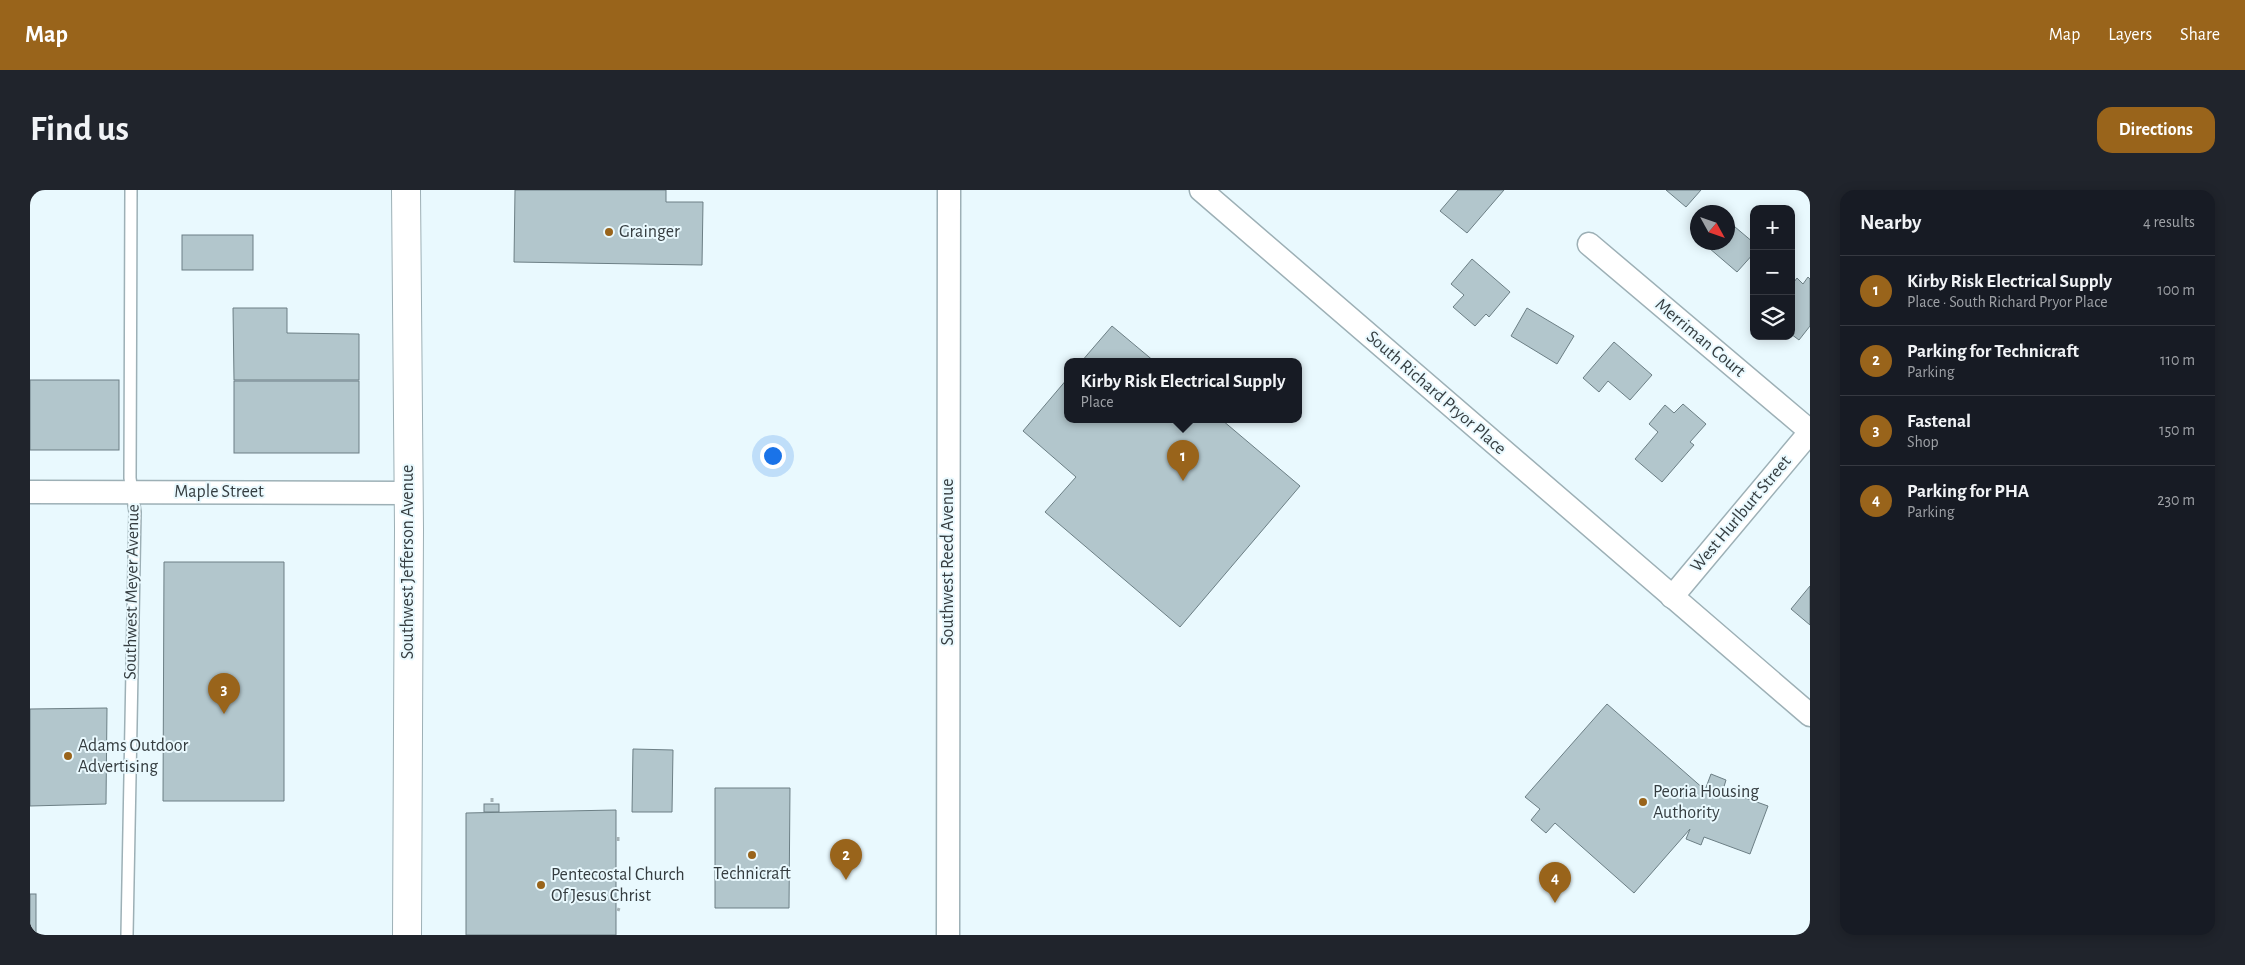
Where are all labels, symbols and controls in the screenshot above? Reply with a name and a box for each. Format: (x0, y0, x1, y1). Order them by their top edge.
text: Map (25, 23, 68, 47)
text: Map (2049, 26, 2080, 44)
text: Layers (2108, 26, 2152, 44)
text: Share (2180, 26, 2220, 44)
button: Directions (2097, 107, 2215, 153)
text: Find us (30, 112, 129, 147)
north arrow (1690, 205, 1735, 250)
map controls (1750, 205, 1795, 340)
button: + (1750, 205, 1795, 250)
text: Nearby (1860, 212, 1921, 233)
text: 4 results (2143, 214, 2195, 230)
place label: Grainger (619, 223, 680, 241)
marker: Grainger (603, 226, 615, 238)
button: − (1750, 250, 1795, 295)
text: Kirby Risk Electrical Supply (1907, 272, 2112, 291)
text: 1 (1873, 282, 1879, 298)
text: 100 m (2157, 282, 2195, 298)
text: Place · South Richard Pryor Place (1907, 294, 2108, 310)
street label: Merriman Court (1652, 295, 1749, 381)
button: layers (1750, 295, 1795, 340)
street label: South Richard Pryor Place (1363, 328, 1509, 458)
text: Parking for Technicraft (1907, 342, 2079, 361)
text: 2 (1872, 352, 1880, 368)
text: 110 m (2160, 352, 2195, 368)
popup (1064, 358, 1302, 423)
text: Parking (1907, 364, 1955, 380)
text: Kirby Risk Electrical Supply (1080, 372, 1286, 391)
text: Place (1080, 394, 1114, 410)
text: Fastenal (1907, 412, 1971, 431)
text: 3 (1873, 422, 1879, 438)
text: 150 m (2159, 422, 2195, 438)
text: Shop (1907, 434, 1939, 450)
pin: 1 (1167, 440, 1199, 481)
your location (760, 443, 786, 469)
street label: West Hurlburt Street (1687, 452, 1795, 576)
street label: Southwest Jefferson Avenue (399, 465, 417, 659)
street label: Southwest Reed Avenue (939, 478, 957, 646)
text: Parking for PHA (1907, 482, 2029, 501)
street label: Maple Street (174, 483, 264, 501)
text: 4 (1872, 492, 1880, 508)
text: 230 m (2157, 492, 2195, 508)
street label: Southwest Meyer Avenue (121, 504, 143, 680)
text: Parking (1907, 504, 1955, 520)
pin: 3 (208, 673, 240, 714)
place label: Adams Outdoor Advertising (78, 737, 188, 776)
marker: Adams Outdoor Advertising (62, 750, 74, 762)
place label: Peoria Housing Authority (1653, 783, 1759, 822)
marker: Peoria Housing Authority (1637, 796, 1649, 808)
pin: 2 (830, 839, 862, 880)
marker: Technicraft (746, 849, 758, 861)
pin: 4 (1539, 862, 1571, 903)
place label: Technicraft (713, 865, 791, 883)
place label: Pentecostal Church Of Jesus Christ (551, 866, 685, 905)
marker: Pentecostal Church Of Jesus Christ (535, 879, 547, 891)

